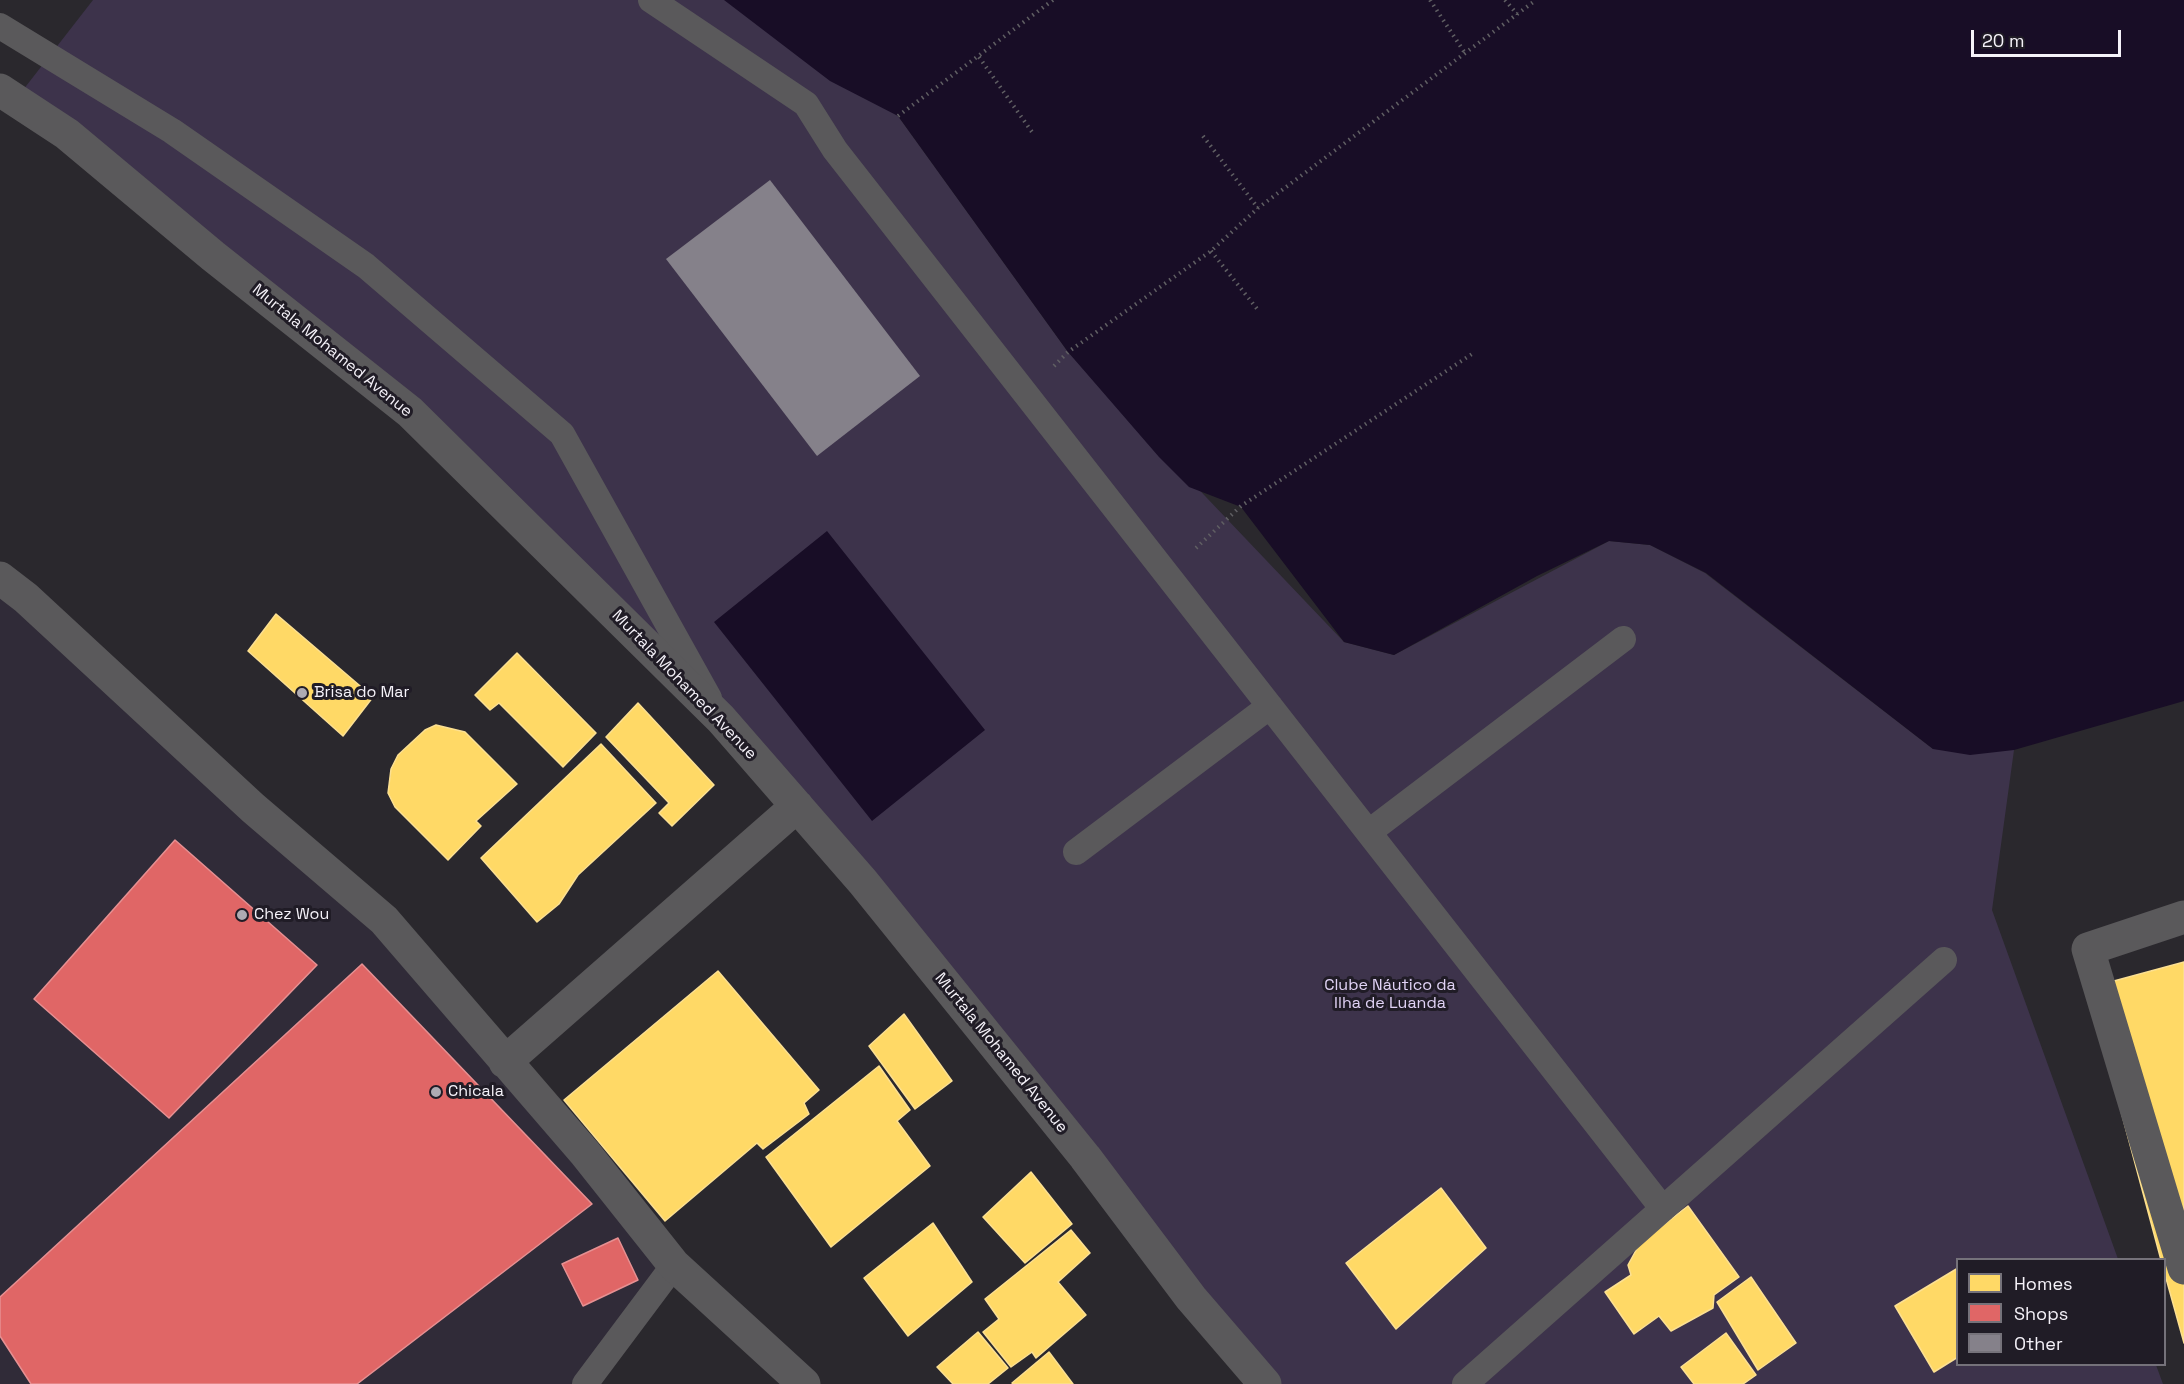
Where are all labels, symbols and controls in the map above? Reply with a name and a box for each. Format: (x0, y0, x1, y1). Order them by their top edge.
scale bar (1974, 18, 2124, 56)
text: 20 m (1982, 29, 2025, 52)
street label: Murtala Mohamed Avenue (248, 281, 416, 421)
street label: Murtala Mohamed Avenue (608, 606, 760, 764)
place label: Brisa do Mar (314, 683, 410, 703)
marker: Brisa do Mar (295, 686, 309, 700)
place label: Chez Wou (254, 905, 329, 925)
marker: Chez Wou (235, 908, 249, 922)
street label: Murtala Mohamed Avenue (931, 969, 1071, 1137)
park label: Clube Náutico da Ilha de Luanda (1324, 976, 1456, 1014)
place label: Chicala (448, 1082, 504, 1102)
marker: Chicala (429, 1085, 443, 1099)
legend (1956, 1258, 2166, 1366)
text: Homes (2014, 1272, 2073, 1295)
text: Shops (2014, 1302, 2068, 1325)
text: Other (2014, 1332, 2063, 1355)

